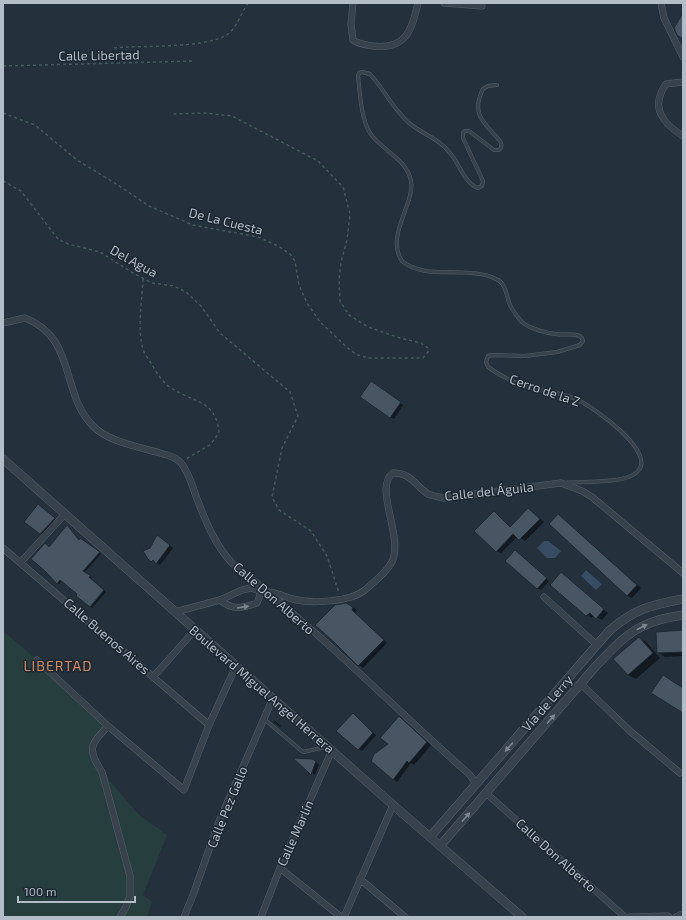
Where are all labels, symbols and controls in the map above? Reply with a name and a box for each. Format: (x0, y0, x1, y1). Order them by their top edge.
street label: Calle Libertad (58, 46, 140, 64)
street label: De La Cuesta (187, 204, 265, 238)
street label: Del Agua (108, 241, 160, 281)
street label: Cerro de la Z (508, 370, 582, 410)
street label: Calle del Águila (443, 477, 534, 504)
street label: Calle Don Alberto (230, 558, 318, 638)
street label: Calle Buenos Aires (61, 594, 153, 678)
one-way arrow (237, 604, 249, 610)
street label: Boulevard Miguel Angel Herrera (186, 622, 338, 756)
one-way arrow (636, 624, 648, 630)
district label: LIBERTAD (23, 657, 93, 674)
street label: Vía de Lerry (518, 671, 576, 734)
one-way arrow (546, 713, 555, 724)
one-way arrow (505, 742, 514, 751)
street label: Calle Pez Gallo (203, 764, 251, 850)
street label: Calle Marlín (273, 798, 317, 868)
one-way arrow (461, 812, 470, 822)
street label: Calle Don Alberto (513, 815, 599, 895)
scale bar (18, 878, 135, 904)
text: 100 m (24, 884, 56, 898)

